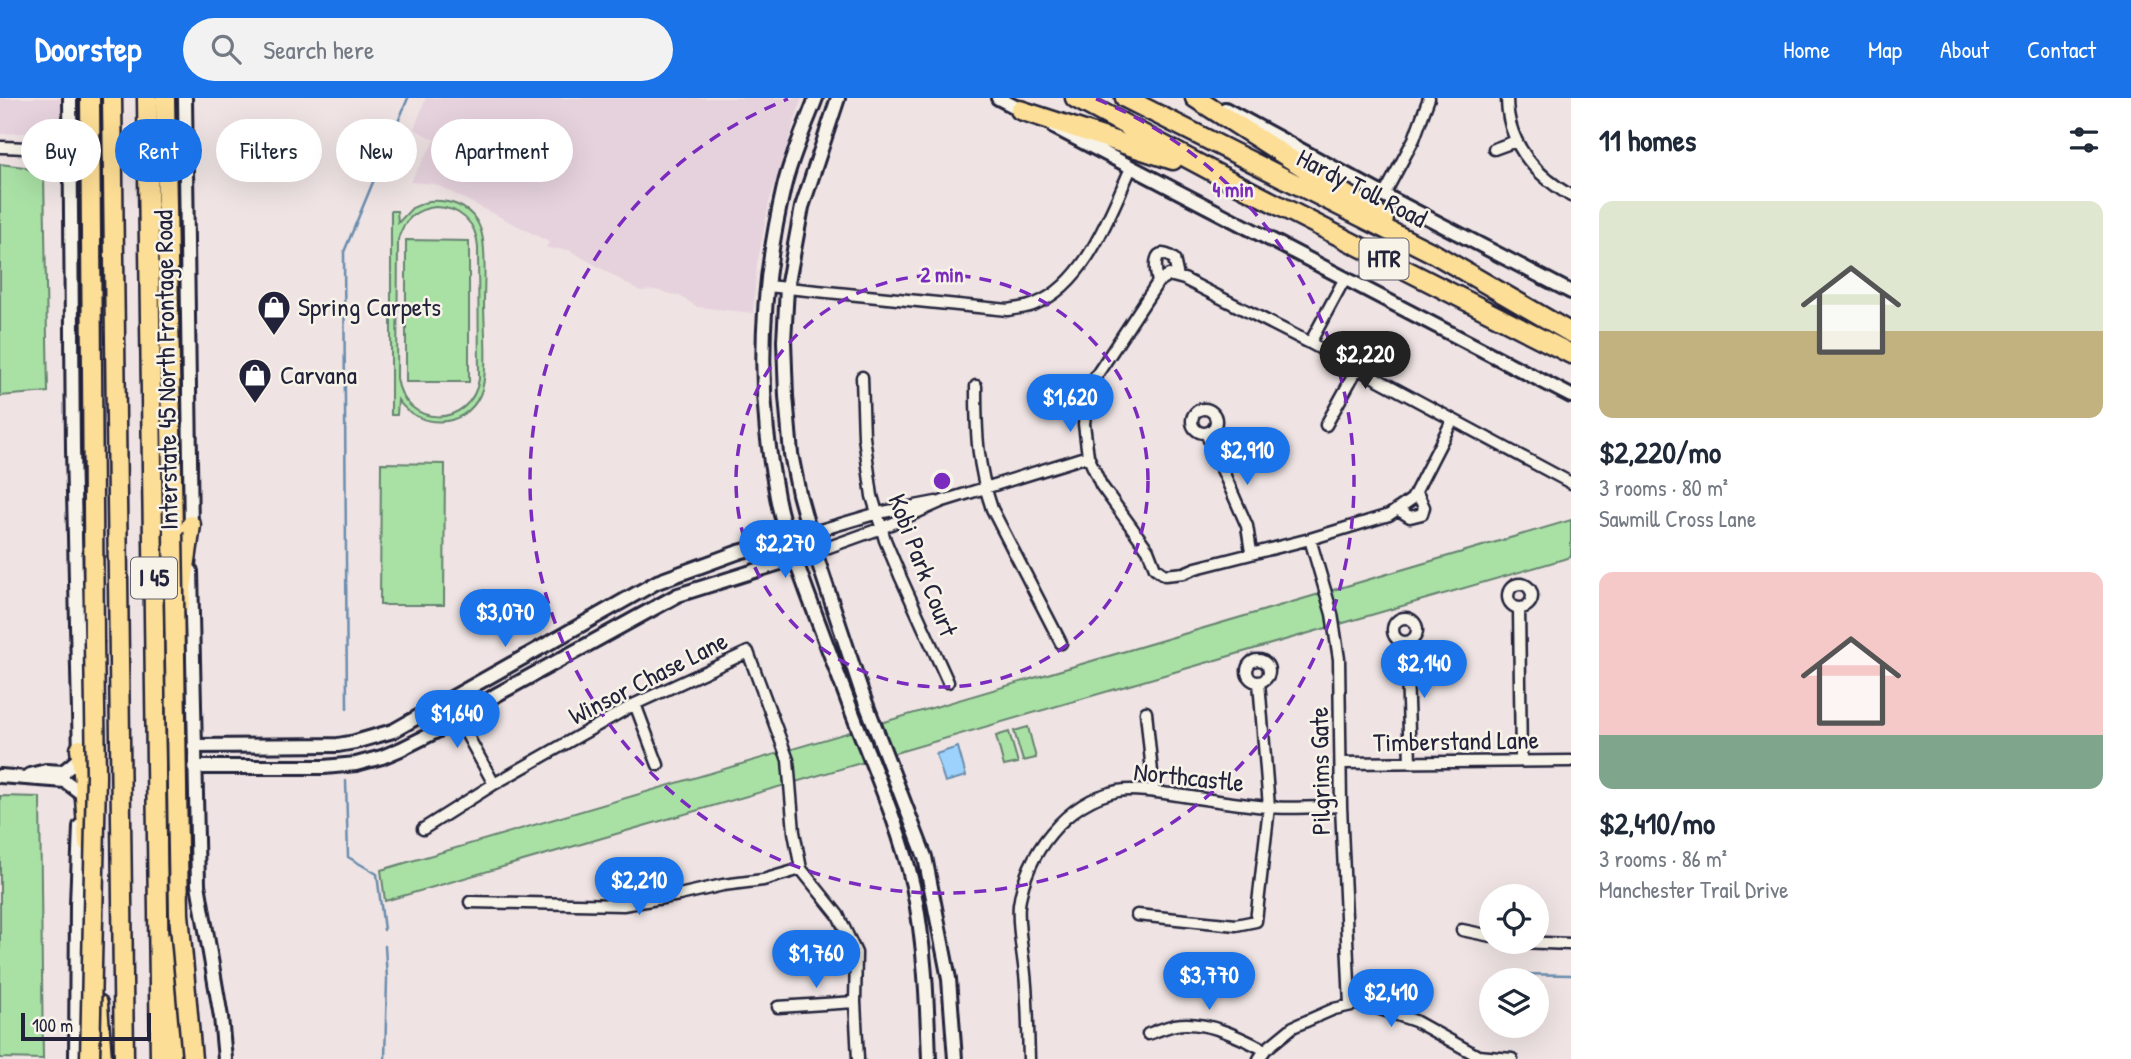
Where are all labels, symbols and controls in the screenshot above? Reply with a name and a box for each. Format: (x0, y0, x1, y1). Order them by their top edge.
search box (183, 18, 673, 81)
text: Doorstep (35, 27, 141, 71)
icon: search (207, 30, 245, 68)
text: Search here (263, 32, 374, 67)
text: Home (1783, 33, 1830, 65)
text: Map (1868, 33, 1902, 65)
text: About (1940, 33, 1989, 65)
text: Contact (2027, 33, 2096, 65)
chip: Buy (21, 119, 101, 182)
chip: Rent (115, 119, 202, 182)
chip: Filters (216, 119, 322, 182)
chip: New (336, 119, 417, 182)
chip: Apartment (431, 119, 573, 182)
text: 11 homes (1599, 120, 1696, 160)
icon: filters (2065, 121, 2103, 159)
street label: Hardy Toll Road (1291, 140, 1433, 235)
text: 4 min (1212, 175, 1254, 204)
street label: Interstate 45 North Frontage Road (145, 210, 186, 530)
road number: HTR (1360, 238, 1408, 280)
icon: home (1788, 247, 1914, 373)
text: 2 min (920, 260, 964, 289)
shop icon: Spring Carpets (255, 288, 293, 337)
place label: Spring Carpets (298, 289, 441, 324)
pin: $2,220 (1308, 331, 1422, 391)
text: $2,220 (1336, 338, 1394, 369)
shop icon: Carvana (236, 356, 274, 405)
place label: Carvana (280, 357, 357, 392)
pin: $1,620 (1013, 374, 1127, 434)
text: $1,620 (1043, 381, 1097, 412)
pin: $2,910 (1190, 428, 1304, 487)
text: $2,220/mo (1599, 432, 1721, 472)
text: $2,910 (1220, 434, 1274, 465)
centre of rings (930, 469, 954, 493)
text: 3 rooms · 80 m² (1599, 472, 1728, 503)
street label: Kobi Park Court (880, 488, 967, 642)
text: Sawmill Cross Lane (1599, 503, 1756, 534)
pin: $2,270 (728, 520, 842, 580)
text: $2,270 (755, 527, 815, 558)
road number: I 45 (131, 558, 177, 598)
pin: $3,070 (448, 589, 562, 649)
text: $3,070 (476, 596, 534, 627)
icon: home (1788, 618, 1914, 744)
street label: Winsor Chase Lane (562, 623, 733, 733)
pin: $2,140 (1367, 640, 1481, 700)
text: $2,140 (1397, 647, 1451, 678)
pin: $1,640 (400, 690, 514, 750)
text: $1,640 (431, 697, 483, 728)
street label: Pilgrims Gate (1301, 707, 1338, 835)
street label: Timberstand Lane (1373, 722, 1539, 759)
street label: Northcastle (1132, 753, 1246, 800)
text: $2,410/mo (1599, 803, 1715, 843)
text: 3 rooms · 86 m² (1599, 843, 1727, 874)
pin: $2,210 (582, 858, 696, 917)
text: $2,210 (611, 864, 667, 895)
text: Manchester Trail Drive (1599, 874, 1788, 905)
map controls (1479, 884, 1549, 1038)
button: locate (1479, 884, 1549, 954)
pin: $1,760 (759, 930, 873, 990)
text: $1,760 (788, 937, 844, 968)
pin: $3,770 (1152, 953, 1266, 1012)
text: $3,770 (1179, 959, 1239, 990)
button: layers (1479, 968, 1549, 1038)
pin: $2,410 (1334, 970, 1448, 1029)
text: $2,410 (1364, 976, 1418, 1007)
scale bar (21, 1010, 150, 1042)
text: 100 m (32, 1012, 73, 1038)

